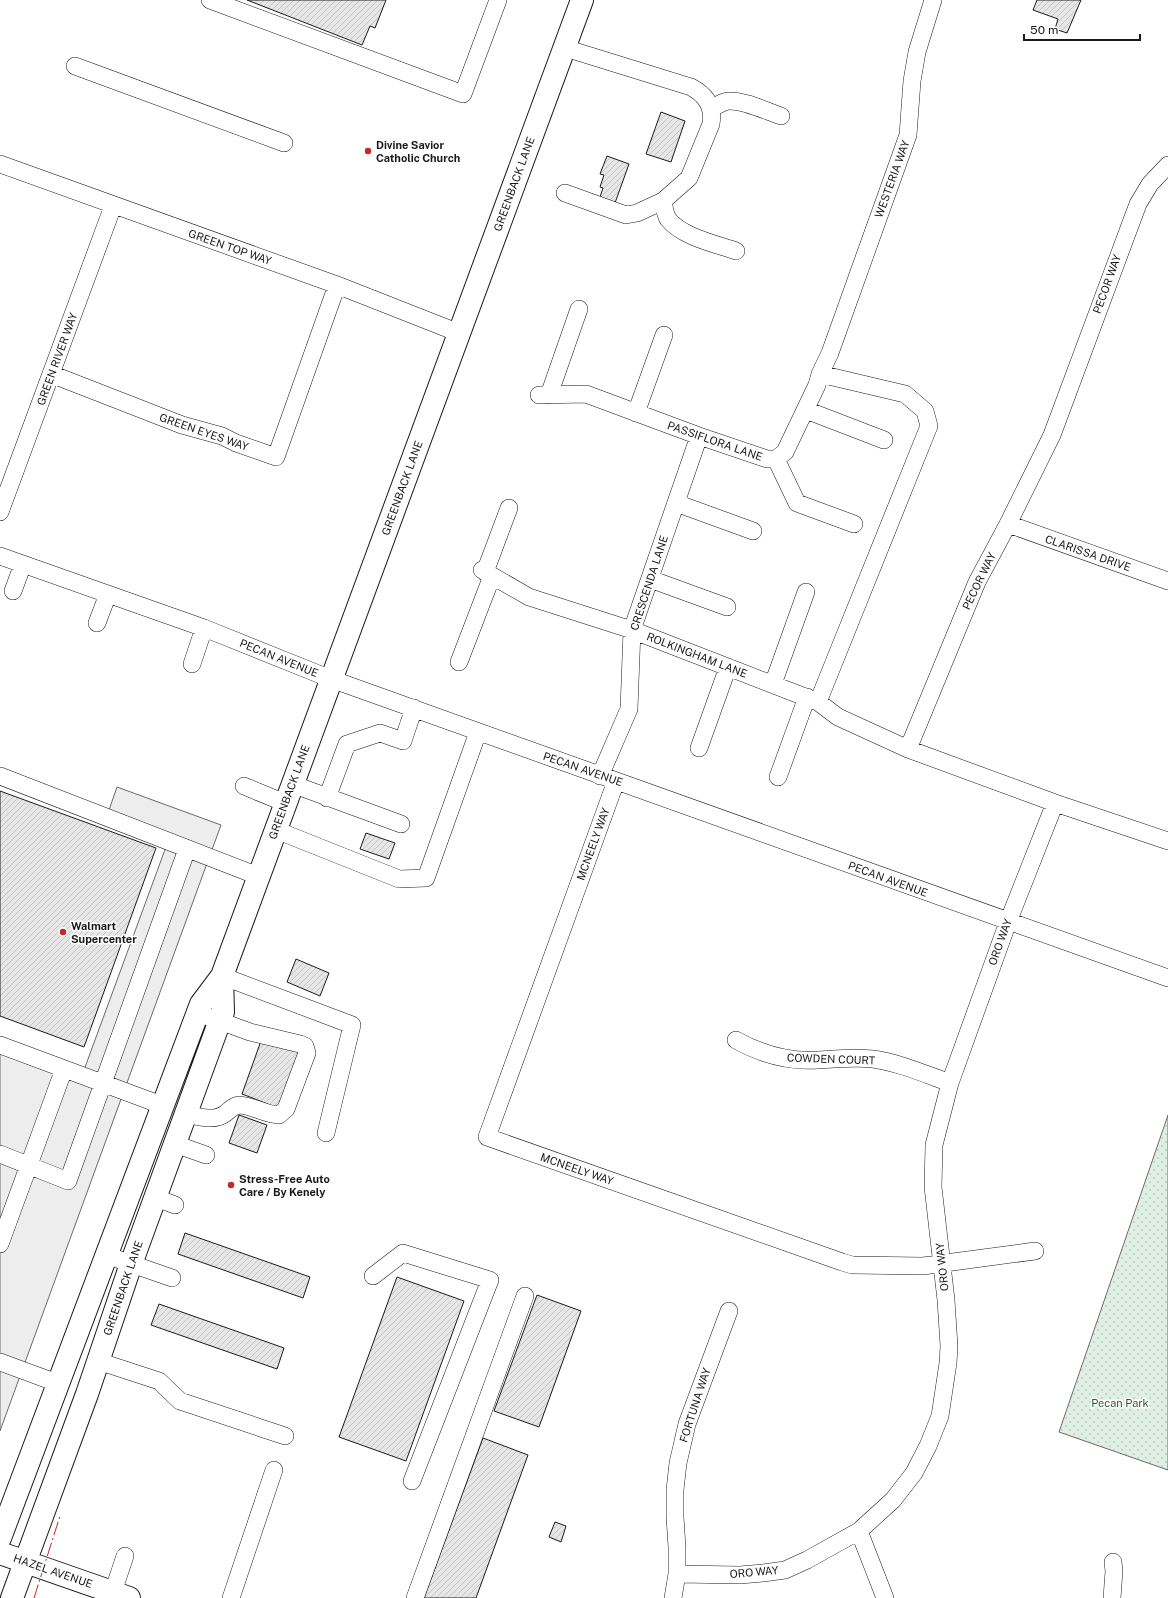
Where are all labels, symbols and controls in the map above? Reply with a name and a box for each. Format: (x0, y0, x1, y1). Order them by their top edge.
scale bar (1024, 16, 1140, 42)
text: 50 m (1030, 23, 1058, 37)
street label: GREENBACK LANE (491, 135, 537, 233)
street label: WESTERIA WAY (872, 138, 912, 219)
place label: Divine Savior Catholic Church (376, 139, 460, 164)
marker: Divine Savior Catholic Church (363, 146, 373, 156)
street label: GREEN TOP WAY (187, 227, 273, 267)
street label: PECOR WAY (1091, 252, 1123, 315)
street label: GREEN RIVER WAY (35, 311, 79, 407)
street label: GREEN EYES WAY (158, 411, 250, 453)
street label: PASSIFLORA LANE (666, 419, 764, 463)
street label: GREENBACK LANE (379, 439, 425, 537)
street label: CLARISSA DRIVE (1044, 533, 1133, 573)
street label: CRESCENDA LANE (628, 534, 670, 632)
street label: PECOR WAY (960, 550, 998, 612)
street label: ROLKINGHAM LANE (645, 630, 749, 680)
street label: PECAN AVENUE (238, 637, 320, 679)
street label: GREENBACK LANE (266, 743, 312, 841)
street label: PECAN AVENUE (542, 750, 625, 788)
street label: MCNEELY WAY (574, 806, 612, 882)
street label: PECAN AVENUE (847, 859, 930, 899)
street label: ORO WAY (986, 917, 1014, 967)
place label: Walmart Supercenter (71, 920, 137, 945)
marker: Walmart Supercenter (58, 927, 68, 937)
street label: COWDEN COURT (787, 1051, 876, 1067)
street label: MCNEELY WAY (539, 1151, 615, 1187)
place label: Stress-Free Auto Care / By Kenely (239, 1173, 330, 1198)
marker: Stress-Free Auto Care / By Kenely (226, 1180, 236, 1190)
street label: GREENBACK LANE (101, 1239, 145, 1337)
street label: ORO WAY (933, 1242, 951, 1292)
street label: FORTUNA WAY (677, 1366, 713, 1444)
park label: Pecan Park (1091, 1397, 1149, 1409)
street label: HAZEL AVENUE (12, 1552, 94, 1590)
street label: ORO WAY (729, 1564, 779, 1580)

